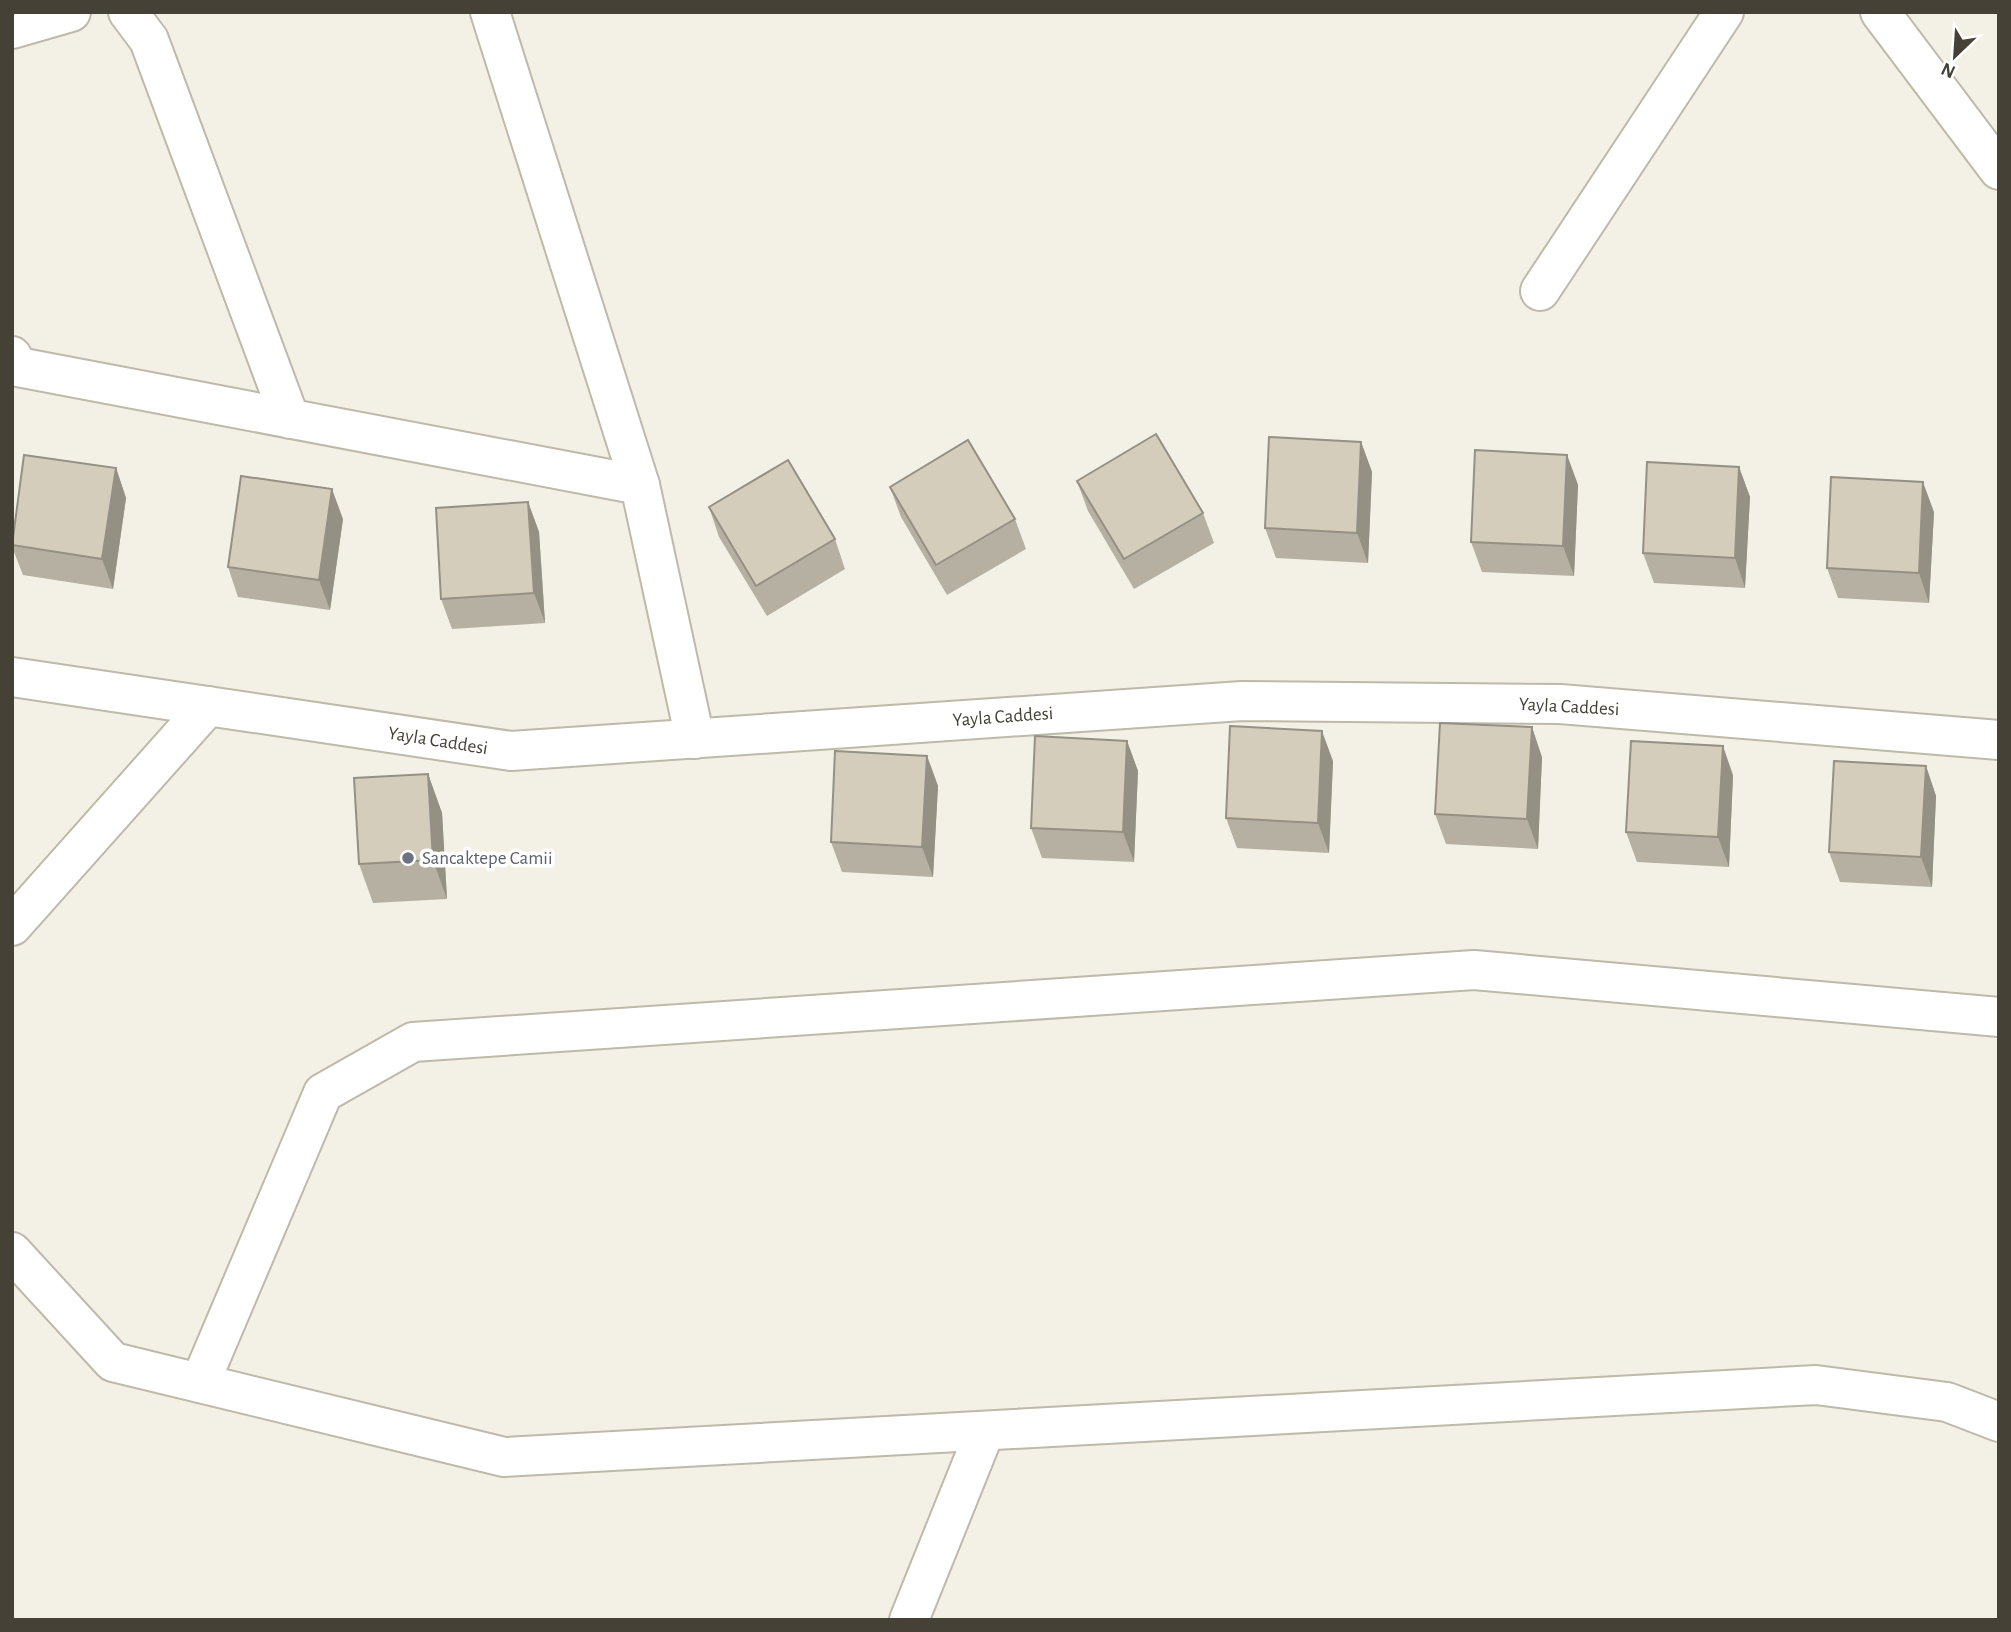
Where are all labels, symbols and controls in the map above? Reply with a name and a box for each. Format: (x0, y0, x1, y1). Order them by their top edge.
north arrow (1920, 21, 1990, 91)
text: N (1938, 59, 1958, 81)
street label: Yayla Caddesi (1518, 695, 1620, 719)
street label: Yayla Caddesi (952, 704, 1054, 730)
street label: Yayla Caddesi (387, 724, 489, 758)
place label: Sancaktepe Camii (422, 849, 553, 868)
marker: Sancaktepe Camii (400, 850, 416, 866)

